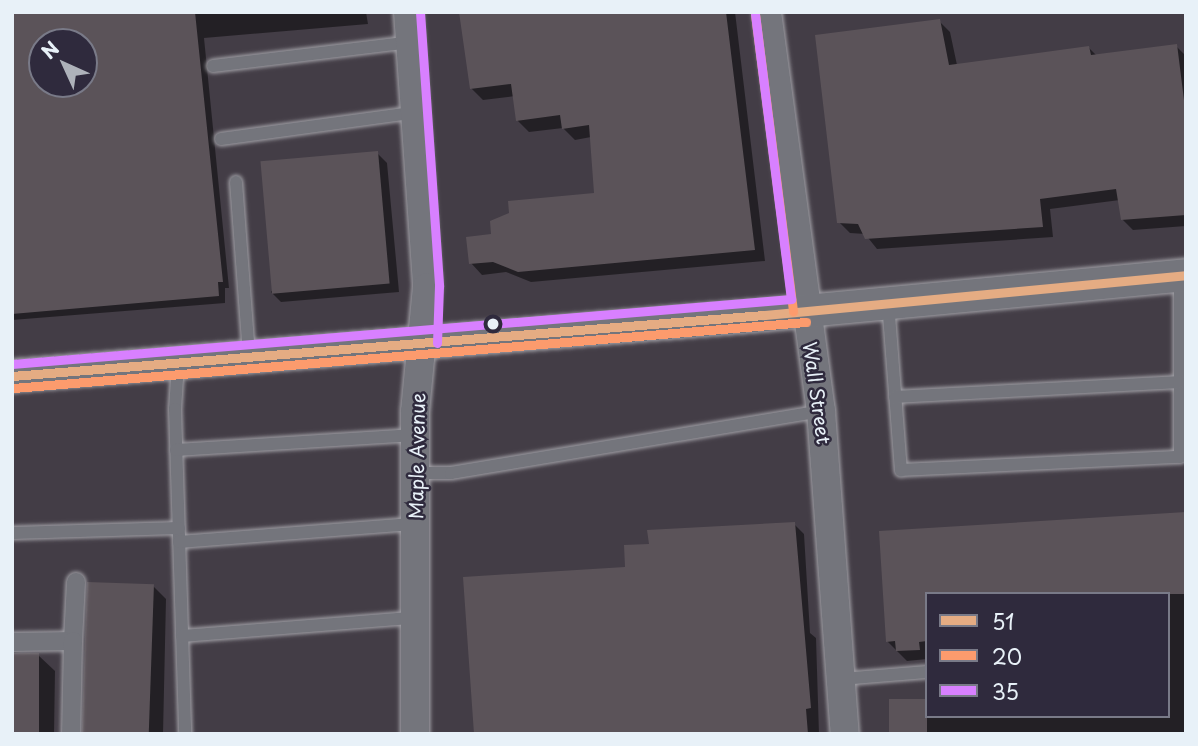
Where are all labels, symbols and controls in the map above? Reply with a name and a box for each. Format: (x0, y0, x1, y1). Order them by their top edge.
north arrow (28, 28, 98, 98)
text: N (34, 34, 65, 65)
unlabelled marker (486, 317, 500, 331)
street label: Wall Street (798, 340, 836, 446)
street label: Maple Avenue (404, 392, 430, 520)
legend (925, 592, 1170, 718)
text: 51 (992, 605, 1014, 637)
text: 20 (992, 640, 1022, 672)
text: 35 (992, 675, 1019, 707)

